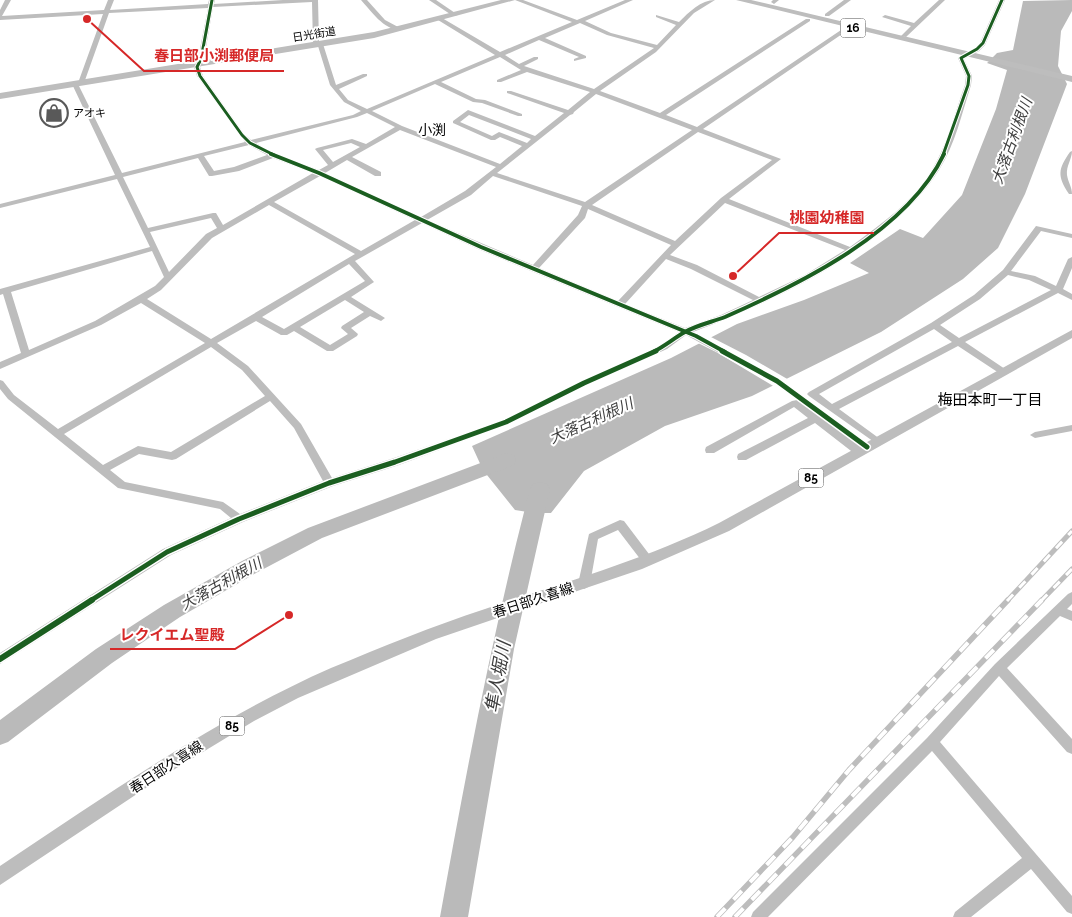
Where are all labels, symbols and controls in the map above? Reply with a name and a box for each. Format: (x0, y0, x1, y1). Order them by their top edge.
road number: 16 (840, 18, 866, 38)
street label: 日光街道 (291, 25, 337, 44)
callout: 春日部小渕郵便局 (144, 41, 284, 71)
text: 春日部小渕郵便局 (154, 47, 274, 65)
water label: 大落古利根川 (988, 94, 1037, 186)
shop icon: アオキ (39, 98, 69, 128)
place label: アオキ (73, 107, 106, 120)
district label: 小渕 (418, 122, 446, 138)
callout: 桃園幼稚園 (779, 203, 874, 233)
text: 桃園幼稚園 (789, 209, 865, 227)
district label: 梅田本町一丁目 (937, 391, 1043, 409)
water label: 大落古利根川 (546, 394, 638, 448)
road number: 85 (798, 468, 824, 488)
water label: 大落古利根川 (177, 553, 266, 614)
street label: 春日部久喜線 (491, 579, 575, 621)
callout: レクイエム聖殿 (110, 619, 235, 649)
text: レクイエム聖殿 (120, 626, 224, 644)
water label: 隼人堀川 (481, 638, 514, 714)
road number: 85 (220, 716, 244, 736)
street label: 春日部久喜線 (126, 737, 206, 797)

